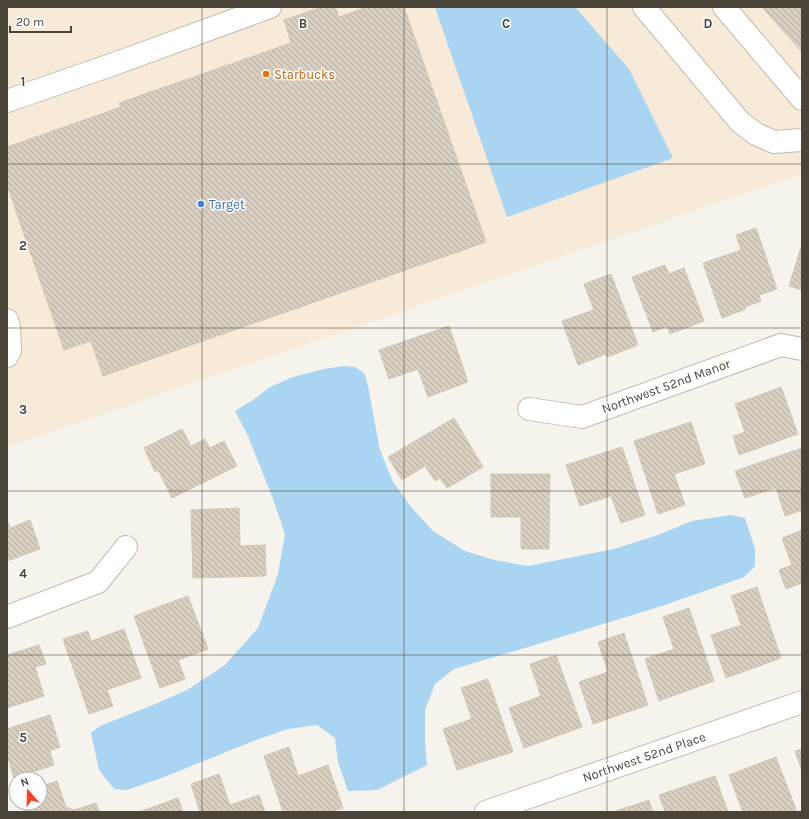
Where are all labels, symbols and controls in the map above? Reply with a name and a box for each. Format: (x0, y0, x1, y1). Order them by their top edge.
scale bar (10, 8, 71, 34)
text: 20 m (16, 15, 44, 29)
text: B (299, 16, 307, 31)
text: C (502, 16, 510, 31)
text: D (704, 16, 713, 31)
place label: Starbucks (274, 67, 335, 82)
marker: Starbucks (261, 69, 271, 79)
text: 1 (21, 74, 25, 89)
place label: Target (209, 197, 245, 212)
marker: Target (196, 199, 206, 209)
text: 2 (19, 238, 27, 253)
street label: Northwest 52nd Manor (600, 356, 733, 416)
text: 3 (19, 402, 27, 417)
text: 4 (19, 566, 27, 581)
street label: Northwest 52nd Place (580, 729, 708, 785)
text: 5 (19, 730, 27, 745)
north arrow (8, 771, 48, 811)
text: N (19, 775, 31, 790)

